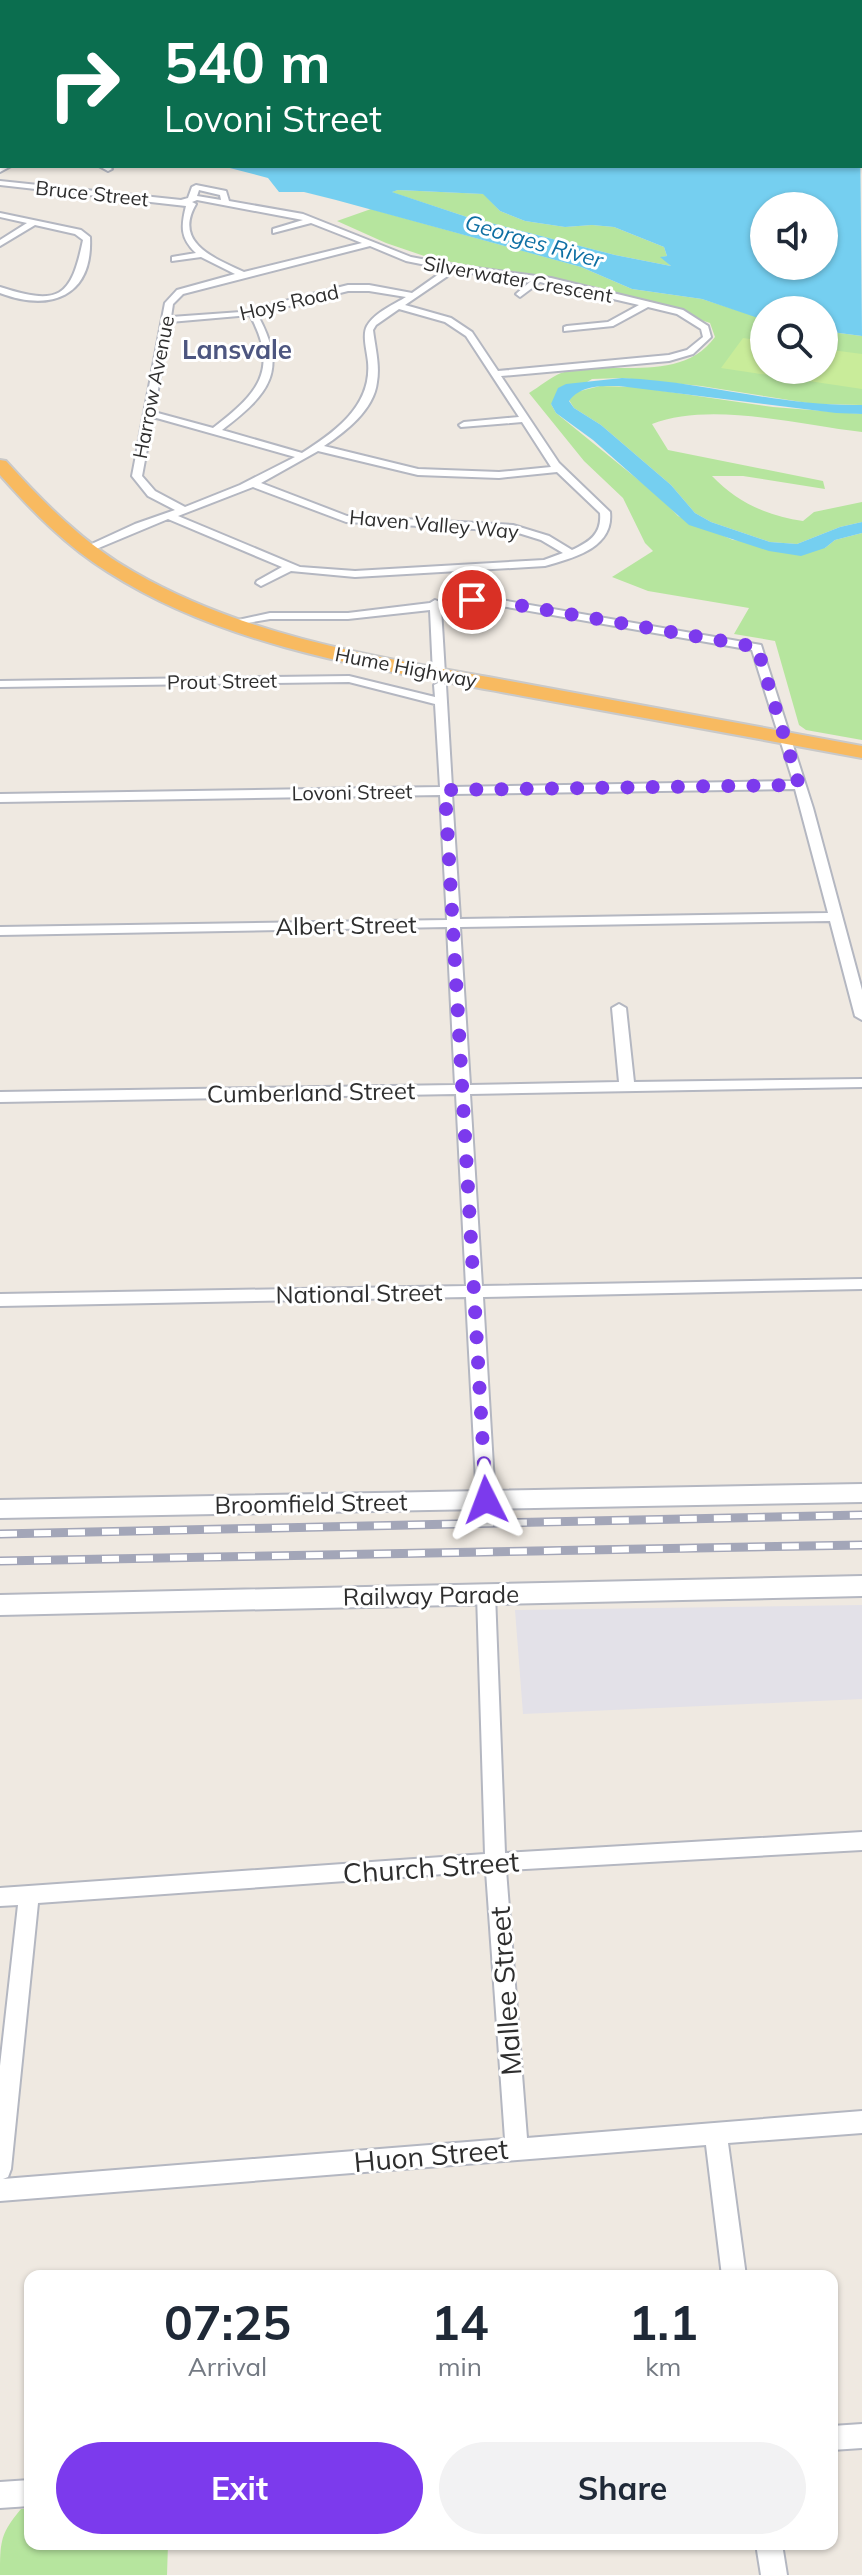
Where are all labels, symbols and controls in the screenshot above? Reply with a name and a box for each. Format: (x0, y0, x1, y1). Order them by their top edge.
text: 540 m (164, 27, 331, 97)
icon: right (32, 32, 136, 136)
text: Lovoni Street (164, 96, 382, 141)
street label: Bruce Street (34, 175, 150, 211)
map controls (750, 192, 838, 384)
button: sound (750, 192, 838, 280)
water label: Georges River (462, 208, 607, 274)
street label: Silverwater Crescent (422, 250, 614, 308)
street label: Hoys Road (237, 278, 341, 326)
button: search (750, 296, 838, 384)
street label: Harrow Avenue (127, 313, 179, 461)
district label: Lansvale (182, 333, 292, 366)
street label: Haven Valley Way (348, 504, 520, 544)
pin (438, 566, 506, 634)
icon: arrive (450, 578, 494, 622)
street label: Hume Highway (333, 641, 479, 693)
street label: Prout Street (167, 668, 277, 694)
street label: Lovoni Street (291, 778, 413, 806)
street label: Albert Street (275, 909, 417, 941)
street label: Cumberland Street (207, 1075, 415, 1109)
street label: National Street (275, 1277, 443, 1309)
position arrow (444, 1458, 528, 1542)
street label: Broomfield Street (214, 1486, 408, 1520)
street label: Railway Parade (343, 1578, 519, 1612)
street label: Church Street (342, 1843, 521, 1891)
street label: Mallee Street (482, 1905, 528, 2077)
street label: Huon Street (352, 2131, 510, 2179)
text: 07:25 (164, 2292, 291, 2352)
text: 14 (431, 2292, 489, 2352)
text: 1.1 (629, 2292, 698, 2352)
text: Arrival (188, 2350, 267, 2383)
text: min (438, 2350, 482, 2383)
text: km (645, 2350, 681, 2383)
button: Exit (56, 2442, 423, 2534)
button: Share (439, 2442, 806, 2534)

